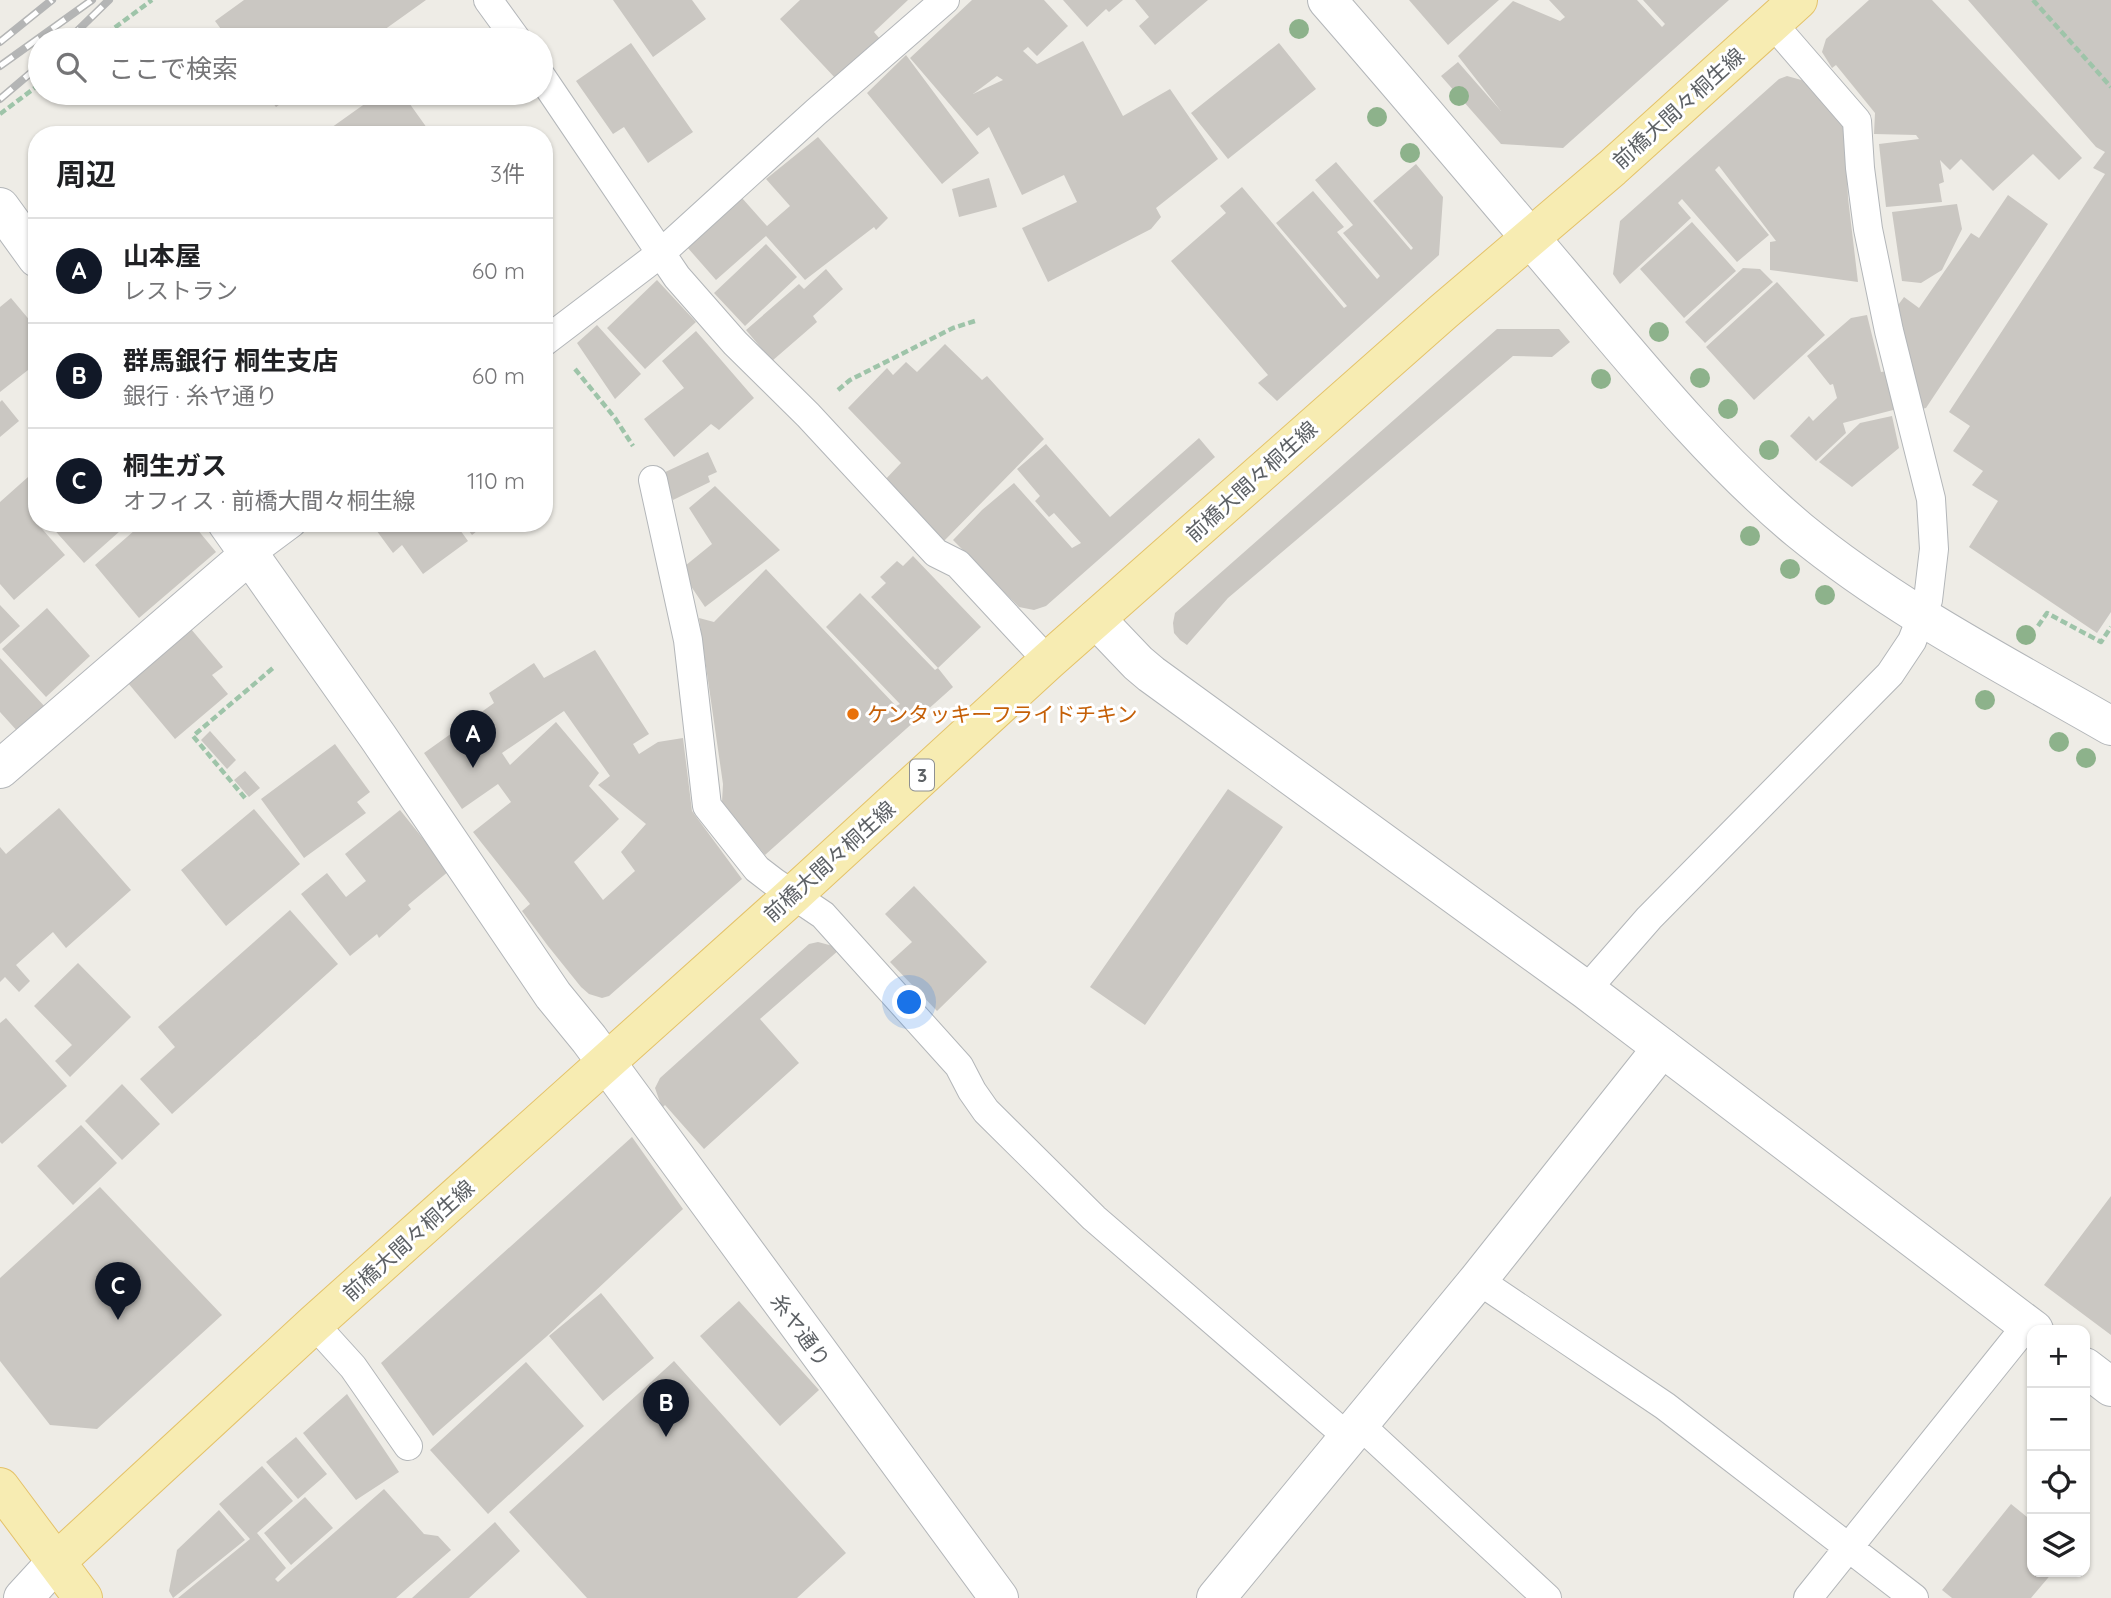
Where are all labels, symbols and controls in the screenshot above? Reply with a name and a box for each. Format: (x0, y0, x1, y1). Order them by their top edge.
search box (28, 28, 553, 105)
street label: 前橋大間々桐生線 (1607, 42, 1749, 174)
icon: search (52, 48, 90, 86)
text: ここで検索 (108, 52, 238, 85)
text: 周辺 (56, 155, 116, 193)
text: 3件 (490, 159, 525, 188)
text: 山本屋 (123, 239, 201, 272)
text: A (72, 256, 86, 285)
text: 60 m (472, 256, 525, 285)
text: レストラン (123, 276, 238, 305)
text: 群馬銀行 桐生支店 (123, 344, 338, 377)
text: B (71, 361, 87, 390)
text: 60 m (472, 361, 525, 390)
text: 銀行 · 糸ヤ通り (123, 381, 278, 410)
street label: 前橋大間々桐生線 (1180, 415, 1322, 547)
text: 桐生ガス (123, 449, 227, 482)
text: C (72, 466, 86, 495)
text: 110 m (467, 466, 525, 495)
text: オフィス · 前橋大間々桐生線 (123, 486, 416, 515)
place label: ケンタッキーフライドチキン (867, 701, 1137, 727)
marker: ケンタッキーフライドチキン (845, 706, 861, 722)
pin: A (450, 710, 496, 768)
road number: 3 (910, 760, 934, 790)
street label: 前橋大間々桐生線 (758, 795, 900, 927)
your location (892, 985, 926, 1019)
street label: 前橋大間々桐生線 (337, 1174, 479, 1306)
pin: C (95, 1262, 141, 1320)
street label: 糸ヤ通り (766, 1288, 836, 1372)
map controls (2027, 1325, 2090, 1577)
button: + (2027, 1325, 2090, 1388)
pin: B (643, 1379, 689, 1437)
button: − (2027, 1388, 2090, 1451)
button: locate (2027, 1451, 2090, 1514)
button: layers (2027, 1514, 2090, 1577)

